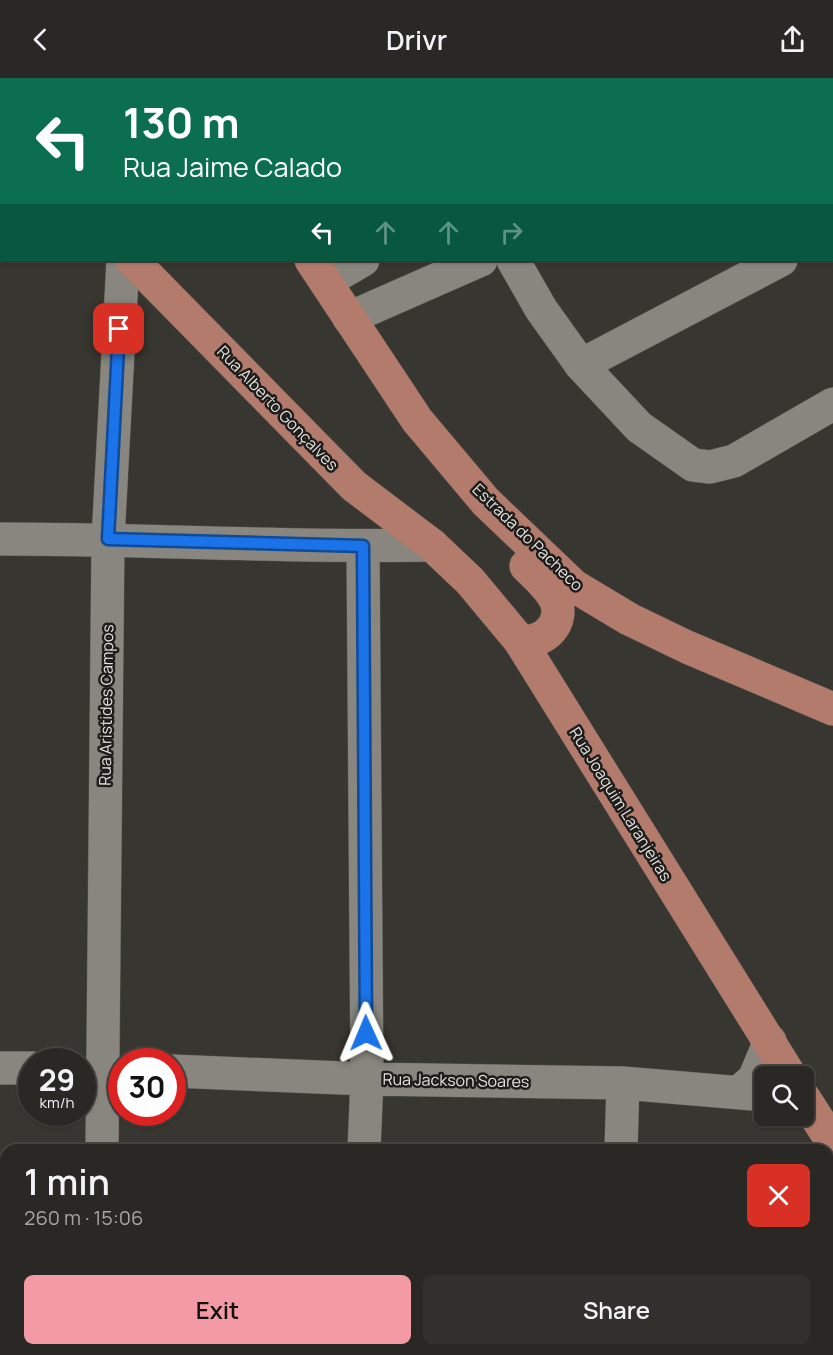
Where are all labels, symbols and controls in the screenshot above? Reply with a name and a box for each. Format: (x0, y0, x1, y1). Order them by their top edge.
text: Drivr (386, 21, 447, 58)
icon: back (24, 23, 57, 56)
icon: share (776, 23, 809, 56)
text: 130 m (123, 93, 240, 151)
icon: left (24, 102, 102, 180)
text: Rua Jaime Calado (123, 148, 342, 185)
icon: left (306, 216, 339, 249)
icon: ahead (369, 216, 402, 249)
icon: ahead (432, 216, 465, 249)
icon: right (495, 216, 528, 249)
pin (93, 303, 144, 354)
icon: arrive (102, 312, 135, 345)
street label: Rua Alberto Gonçalves (212, 341, 344, 475)
street label: Estrada do Pacheco (468, 478, 588, 596)
street label: Rua Aristides Campos (94, 624, 118, 786)
street label: Rua Joaquim Laranjeiras (565, 723, 677, 885)
position arrow (334, 1001, 398, 1065)
speed limit sign: 30 (108, 1048, 186, 1126)
text: 29 (39, 1059, 75, 1100)
map controls (754, 1066, 814, 1126)
button: search (754, 1066, 814, 1126)
street label: Rua Jackson Soares (382, 1068, 530, 1092)
text: km/h (40, 1092, 74, 1113)
text: 1 min (24, 1157, 110, 1206)
button: close (747, 1164, 810, 1227)
text: 260 m · 15:06 (24, 1204, 143, 1231)
button: Exit (24, 1275, 411, 1344)
button: Share (423, 1275, 810, 1344)

